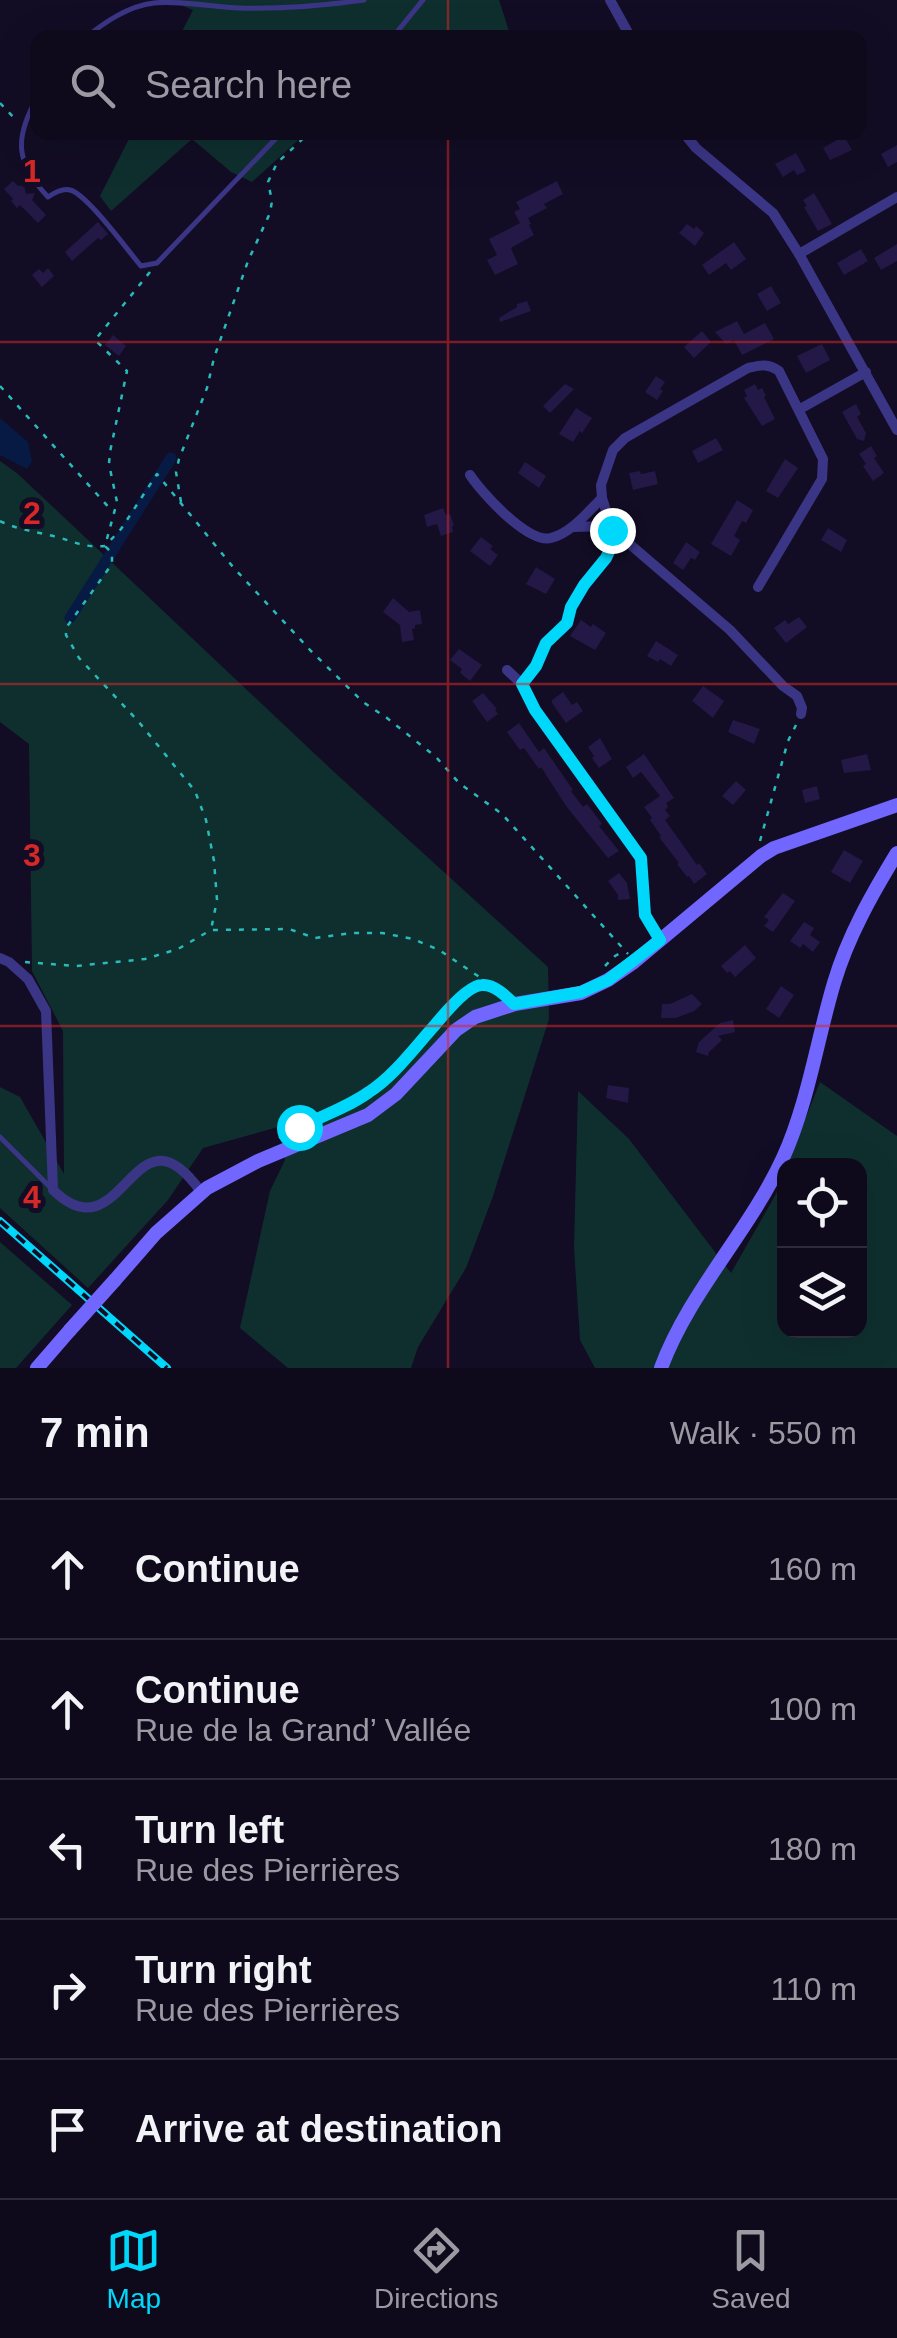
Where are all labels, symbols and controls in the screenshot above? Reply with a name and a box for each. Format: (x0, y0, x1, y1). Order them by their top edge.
search box (30, 30, 867, 140)
icon: search (65, 58, 120, 113)
text: Search here (145, 64, 352, 106)
text: 1 (23, 153, 41, 189)
text: 2 (23, 495, 41, 531)
route end (590, 508, 636, 554)
text: 3 (23, 837, 41, 873)
route start (277, 1105, 323, 1151)
map controls (777, 1158, 867, 1338)
button: locate (777, 1158, 867, 1248)
text: 4 (23, 1179, 41, 1215)
button: layers (777, 1248, 867, 1338)
text: 7 min (40, 1409, 150, 1456)
text: Walk · 550 m (670, 1415, 857, 1451)
icon: ahead (40, 1542, 95, 1597)
text: Continue (135, 1548, 300, 1590)
text: 160 m (768, 1551, 857, 1587)
text: Continue (135, 1669, 300, 1711)
icon: ahead (40, 1682, 95, 1737)
text: 100 m (768, 1691, 857, 1727)
text: Rue de la Grand’ Vallée (135, 1712, 471, 1748)
text: Turn left (135, 1809, 284, 1851)
icon: left (40, 1822, 95, 1877)
text: 180 m (768, 1831, 857, 1867)
text: Rue des Pierrières (135, 1852, 400, 1888)
text: Turn right (135, 1949, 312, 1991)
icon: right (40, 1962, 95, 2017)
text: 110 m (770, 1971, 857, 2007)
text: Rue des Pierrières (135, 1992, 400, 2028)
icon: arrive (40, 2102, 95, 2157)
text: Arrive at destination (135, 2108, 502, 2150)
tab: Map (106, 2223, 161, 2315)
tab: Directions (374, 2223, 499, 2315)
tab: Saved (711, 2223, 791, 2315)

